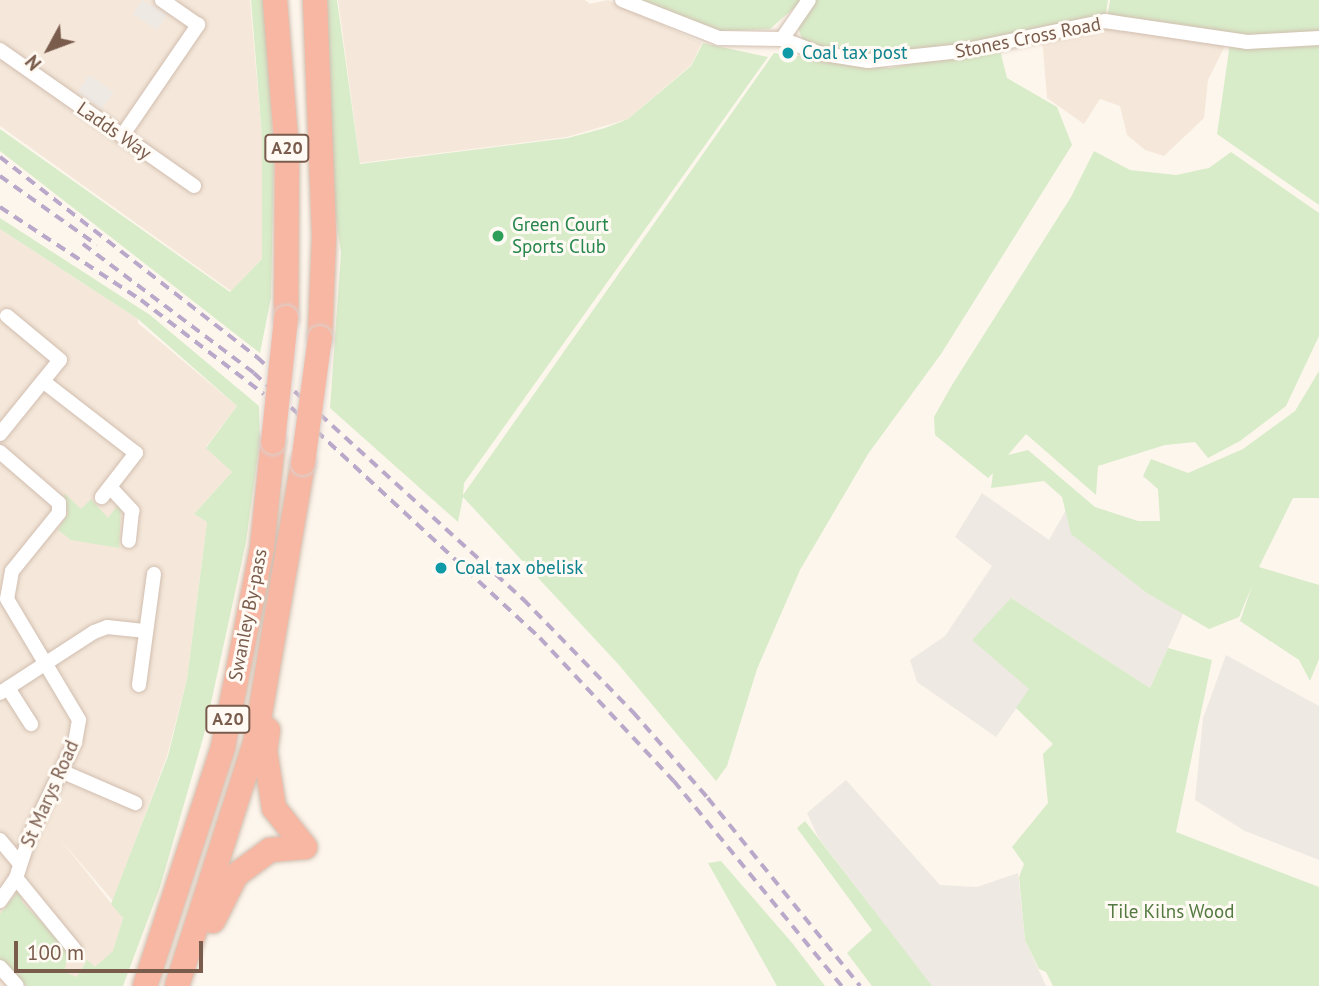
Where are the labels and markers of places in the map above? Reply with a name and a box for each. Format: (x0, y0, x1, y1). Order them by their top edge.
place label: Coal tax post (802, 42, 908, 64)
marker: Coal tax post (780, 45, 796, 61)
place label: Green Court Sports Club (512, 214, 609, 258)
marker: Green Court Sports Club (490, 228, 506, 244)
place label: Coal tax obelisk (455, 557, 584, 579)
marker: Coal tax obelisk (433, 560, 449, 576)

